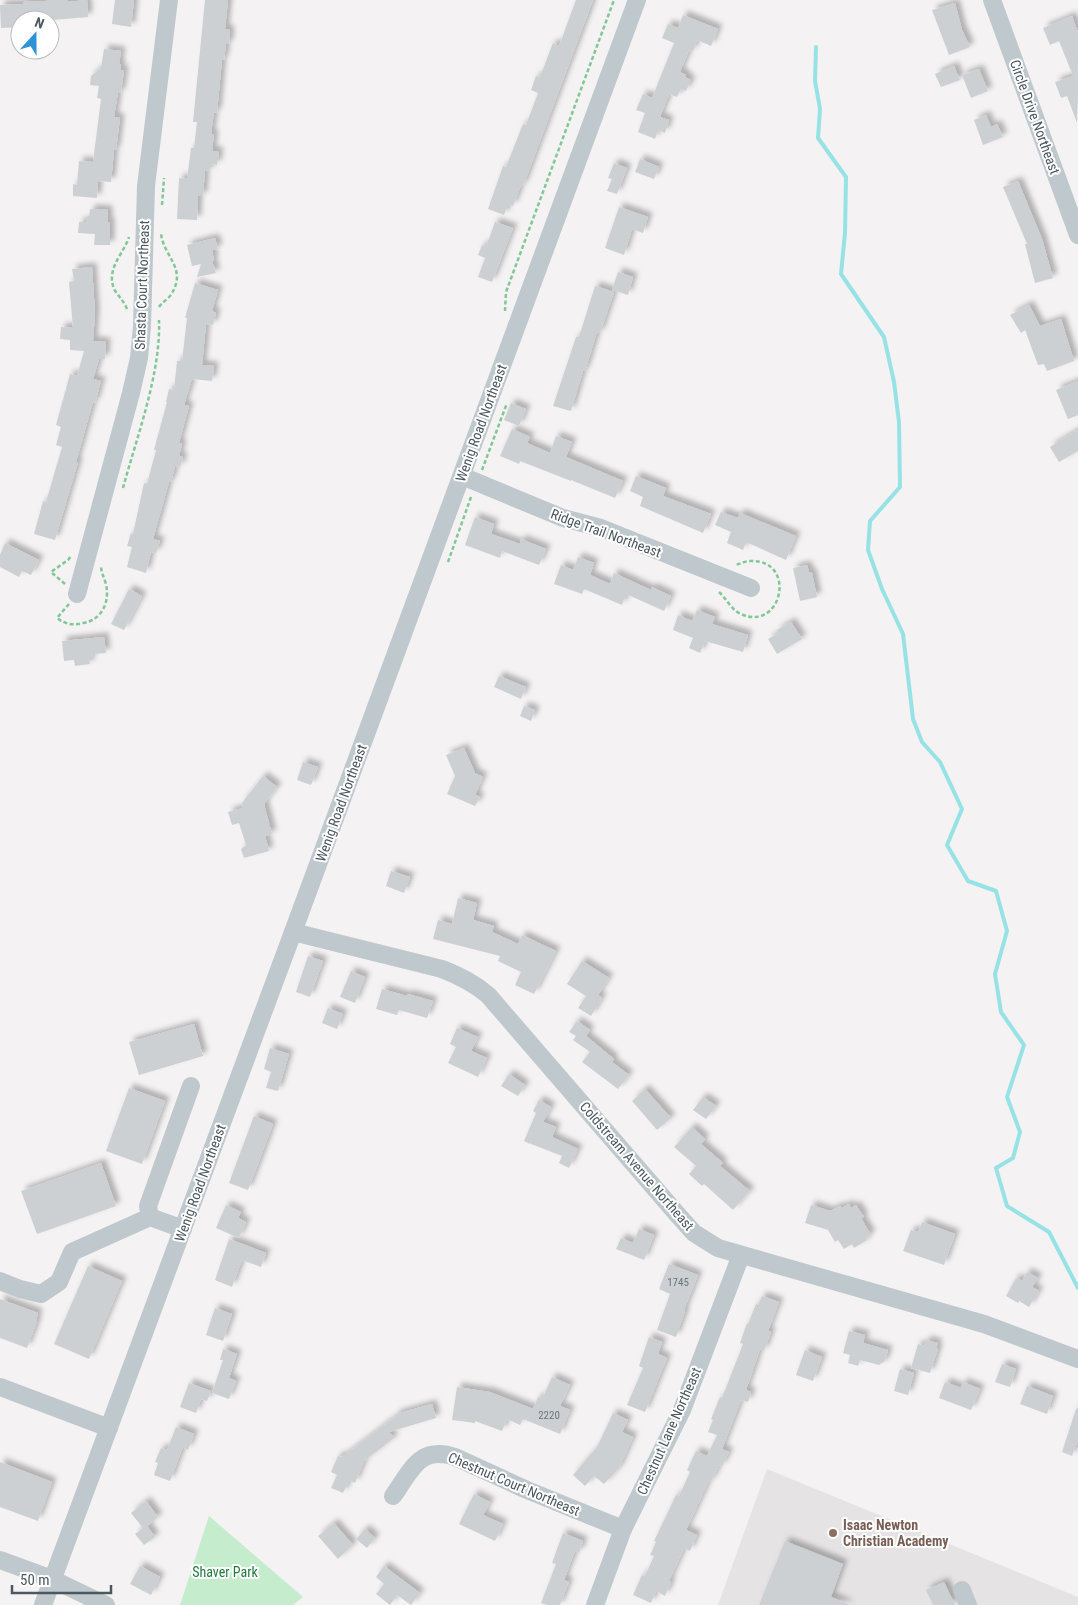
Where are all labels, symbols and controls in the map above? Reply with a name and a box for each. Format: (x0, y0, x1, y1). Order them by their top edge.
north arrow (10, 10, 60, 60)
text: N (33, 14, 47, 32)
street label: Circle Drive Northeast (1007, 57, 1063, 177)
street label: Shasta Court Northeast (132, 220, 152, 350)
street label: Wenig Road Northeast (452, 362, 510, 484)
street label: Ridge Trail Northeast (549, 506, 663, 560)
street label: Wenig Road Northeast (312, 742, 370, 864)
street label: Coldstream Avenue Northeast (577, 1098, 697, 1234)
street label: Wenig Road Northeast (171, 1122, 229, 1244)
house number: 1745 (667, 1276, 689, 1289)
street label: Chestnut Lane Northeast (634, 1365, 704, 1497)
house number: 2220 (538, 1409, 560, 1422)
street label: Chestnut Court Northeast (446, 1449, 582, 1519)
place label: Isaac Newton Christian Academy (843, 1517, 949, 1549)
marker: Isaac Newton Christian Academy (827, 1527, 839, 1539)
scale bar (12, 1562, 111, 1594)
park label: Shaver Park (192, 1564, 258, 1580)
text: 50 m (20, 1571, 50, 1589)

